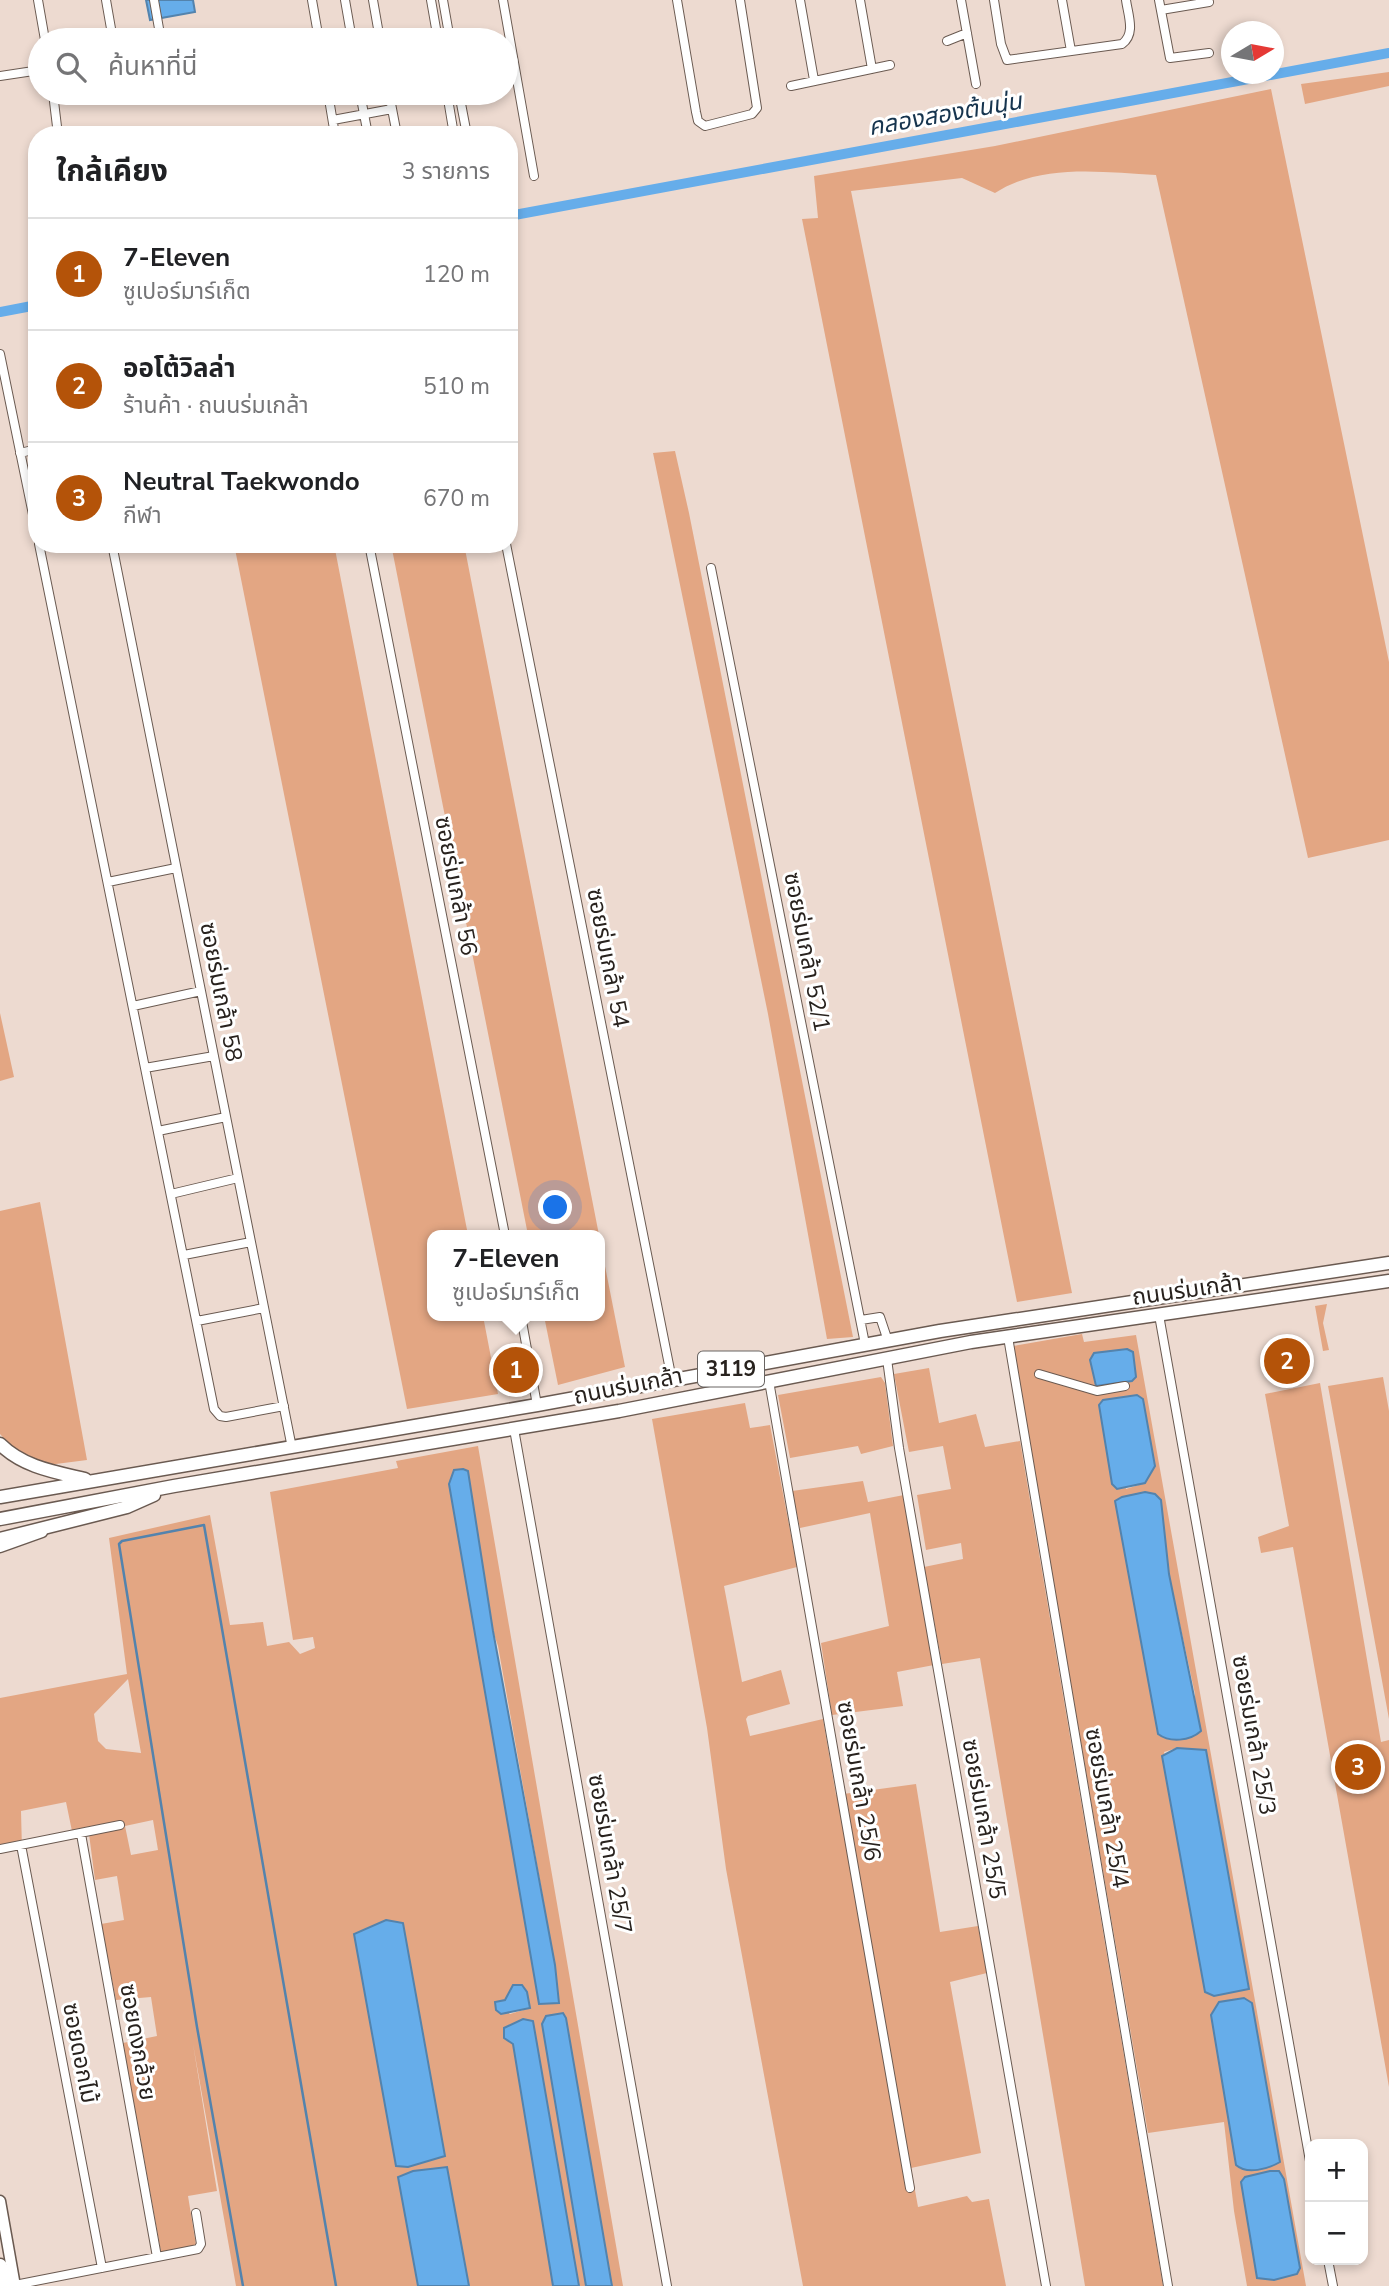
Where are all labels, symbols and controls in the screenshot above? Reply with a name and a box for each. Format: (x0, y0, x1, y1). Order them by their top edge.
north arrow (1221, 21, 1284, 84)
search box (28, 28, 518, 105)
icon: search (52, 48, 90, 86)
text: ค้นหาที่นี่ (108, 49, 198, 84)
water label: คลองสองต้นนุ่น (866, 85, 1025, 143)
text: ใกล้เคียง (56, 151, 168, 192)
text: 3 รายการ (402, 156, 490, 187)
text: 7-Eleven (123, 240, 230, 275)
text: 1 (72, 259, 86, 290)
text: 120 m (423, 259, 490, 290)
text: ซูเปอร์มาร์เก็ต (123, 276, 251, 307)
text: ออโต้วิลล่า (123, 351, 235, 386)
text: 2 (72, 371, 86, 402)
text: 510 m (423, 371, 490, 402)
text: ร้านค้า · ถนนร่มเกล้า (123, 390, 309, 421)
text: Neutral Taekwondo (123, 464, 360, 499)
text: 3 (72, 483, 86, 514)
text: 670 m (423, 483, 490, 514)
text: กีฬา (123, 500, 162, 531)
street label: ซอยร่มเกล้า 56 (427, 814, 485, 958)
street label: ซอยร่มเกล้า 52/1 (776, 870, 838, 1034)
street label: ซอยร่มเกล้า 54 (579, 886, 637, 1030)
street label: ซอยร่มเกล้า 58 (192, 920, 250, 1064)
your location (538, 1190, 572, 1224)
popup (427, 1230, 605, 1321)
text: 7-Eleven (452, 1241, 559, 1276)
street label: ถนนร่มเกล้า (1130, 1267, 1244, 1313)
text: ซูเปอร์มาร์เก็ต (452, 1277, 580, 1308)
pin: 2 (1264, 1335, 1310, 1387)
pin: 1 (493, 1344, 539, 1396)
road number: 3119 (698, 1352, 764, 1386)
street label: ถนนร่มเกล้า (571, 1360, 685, 1412)
street label: ซอยร่มเกล้า 25/3 (1225, 1653, 1283, 1817)
street label: ซอยร่มเกล้า 25/6 (830, 1699, 888, 1863)
street label: ซอยร่มเกล้า 25/4 (1078, 1726, 1136, 1890)
street label: ซอยร่มเกล้า 25/5 (955, 1737, 1013, 1901)
pin: 3 (1335, 1741, 1381, 1793)
street label: ซอยร่มเกล้า 25/7 (581, 1772, 639, 1936)
street label: ซอยดงกล้วย (112, 1981, 164, 2103)
street label: ซอยดอกไม้ (55, 2000, 105, 2106)
map controls (1305, 2139, 1368, 2265)
button: + (1305, 2139, 1368, 2202)
button: − (1305, 2202, 1368, 2265)

